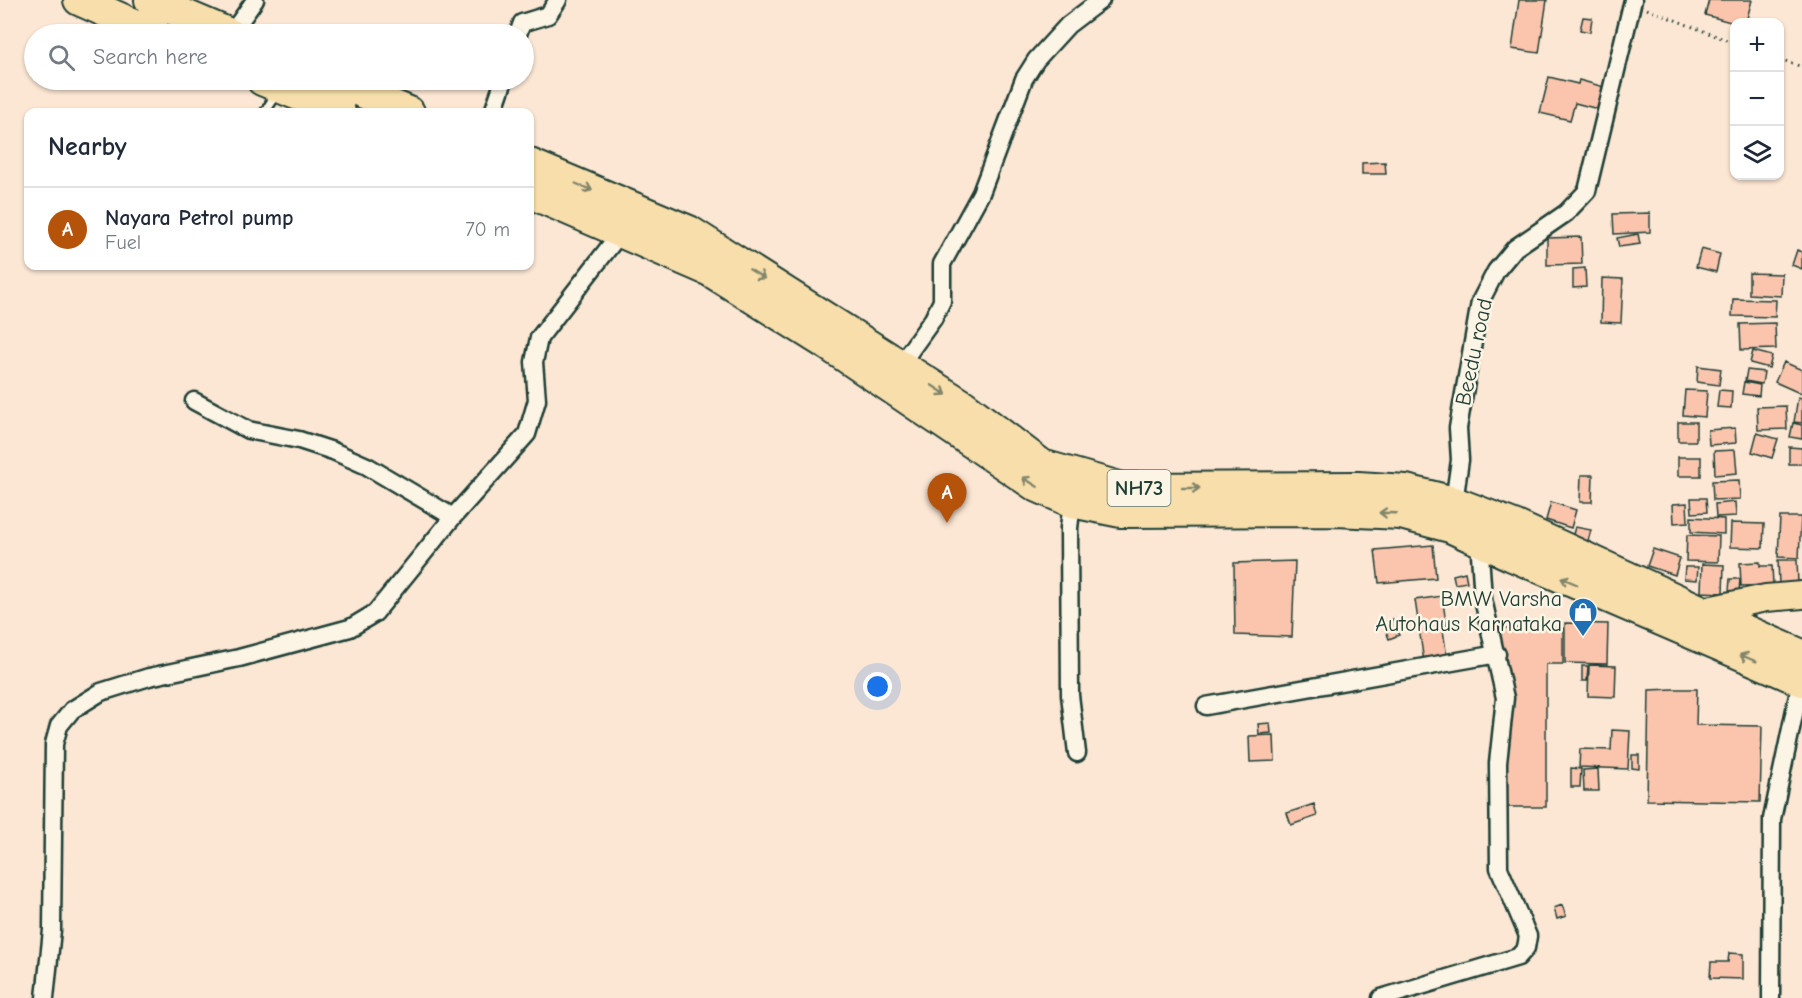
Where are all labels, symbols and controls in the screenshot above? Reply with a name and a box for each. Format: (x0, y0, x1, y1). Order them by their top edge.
map controls (1730, 18, 1784, 180)
button: + (1730, 18, 1784, 72)
search box (24, 24, 534, 90)
icon: search (45, 41, 78, 74)
text: Search here (93, 44, 208, 70)
button: − (1730, 72, 1784, 126)
button: layers (1730, 126, 1784, 180)
text: Nearby (48, 132, 127, 162)
one-way arrow (574, 182, 592, 193)
text: Nayara Petrol pump (105, 205, 294, 231)
text: A (62, 218, 73, 241)
text: 70 m (465, 218, 510, 241)
text: Fuel (105, 231, 141, 254)
one-way arrow (748, 268, 765, 280)
street label: Beedu road (1450, 296, 1498, 408)
one-way arrow (931, 383, 948, 396)
road number: NH73 (1108, 470, 1170, 506)
pin: A (928, 474, 966, 523)
one-way arrow (1022, 475, 1039, 487)
one-way arrow (1180, 482, 1200, 493)
one-way arrow (1378, 508, 1398, 519)
one-way arrow (1560, 575, 1579, 586)
place label: BMW Varsha Autohaus Karnataka (1375, 586, 1562, 637)
shop icon: BMW Varsha Autohaus Karnataka (1567, 596, 1599, 638)
one-way arrow (1740, 652, 1758, 663)
your location (863, 672, 892, 701)

